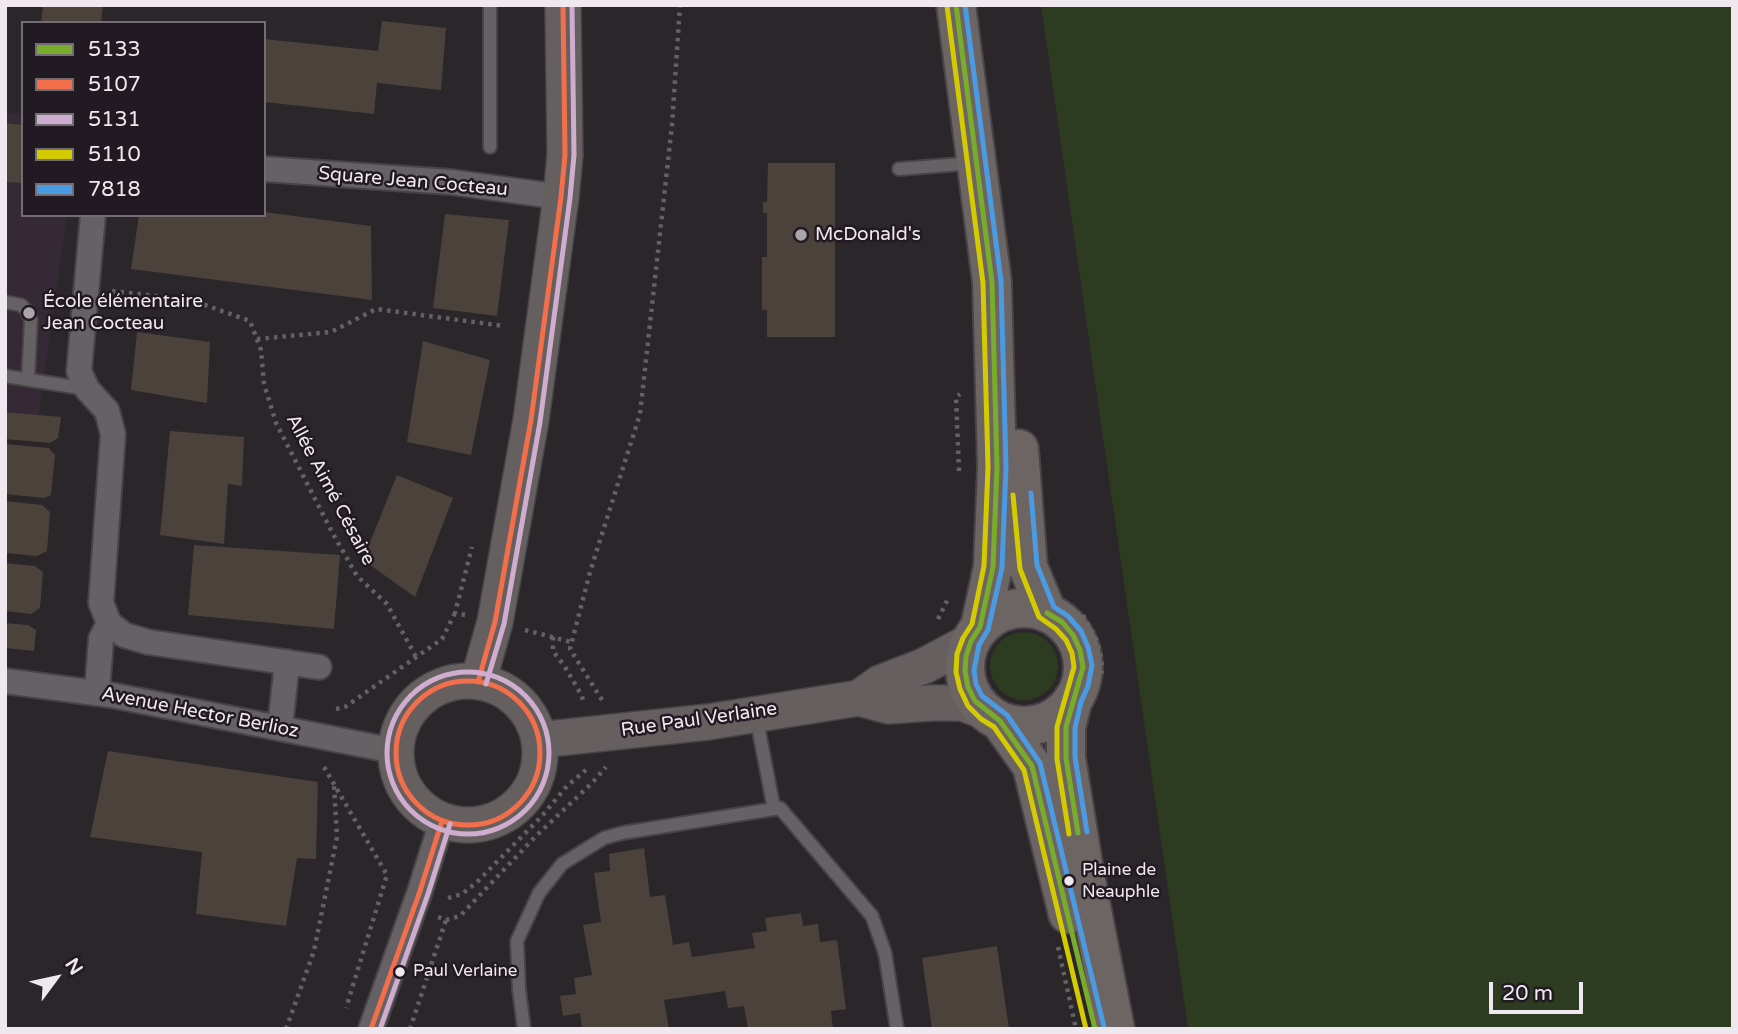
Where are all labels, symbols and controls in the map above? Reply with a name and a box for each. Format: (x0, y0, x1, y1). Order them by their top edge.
legend (21, 21, 266, 217)
text: 5133 (88, 37, 141, 62)
text: 5107 (88, 72, 141, 97)
text: 5131 (88, 107, 141, 132)
text: 5110 (88, 142, 141, 167)
street label: Square Jean Cocteau (317, 162, 509, 202)
text: 7818 (88, 177, 141, 202)
place label: McDonald's (815, 224, 921, 246)
marker: McDonald's (793, 227, 809, 243)
place label: École élémentaire Jean Cocteau (43, 291, 203, 335)
marker: École élémentaire Jean Cocteau (21, 305, 37, 321)
street label: Allée Aimé Césaire (281, 411, 379, 569)
street label: Avenue Hector Berlioz (99, 683, 301, 743)
street label: Rue Paul Verlaine (619, 698, 779, 742)
place label: Plaine de Neauphle (1082, 861, 1160, 901)
marker: Plaine de Neauphle (1062, 874, 1076, 888)
north arrow (21, 943, 91, 1013)
text: N (60, 954, 87, 979)
place label: Paul Verlaine (413, 962, 517, 982)
marker: Paul Verlaine (393, 965, 407, 979)
scale bar (1493, 968, 1588, 1012)
text: 20 m (1502, 981, 1553, 1006)

